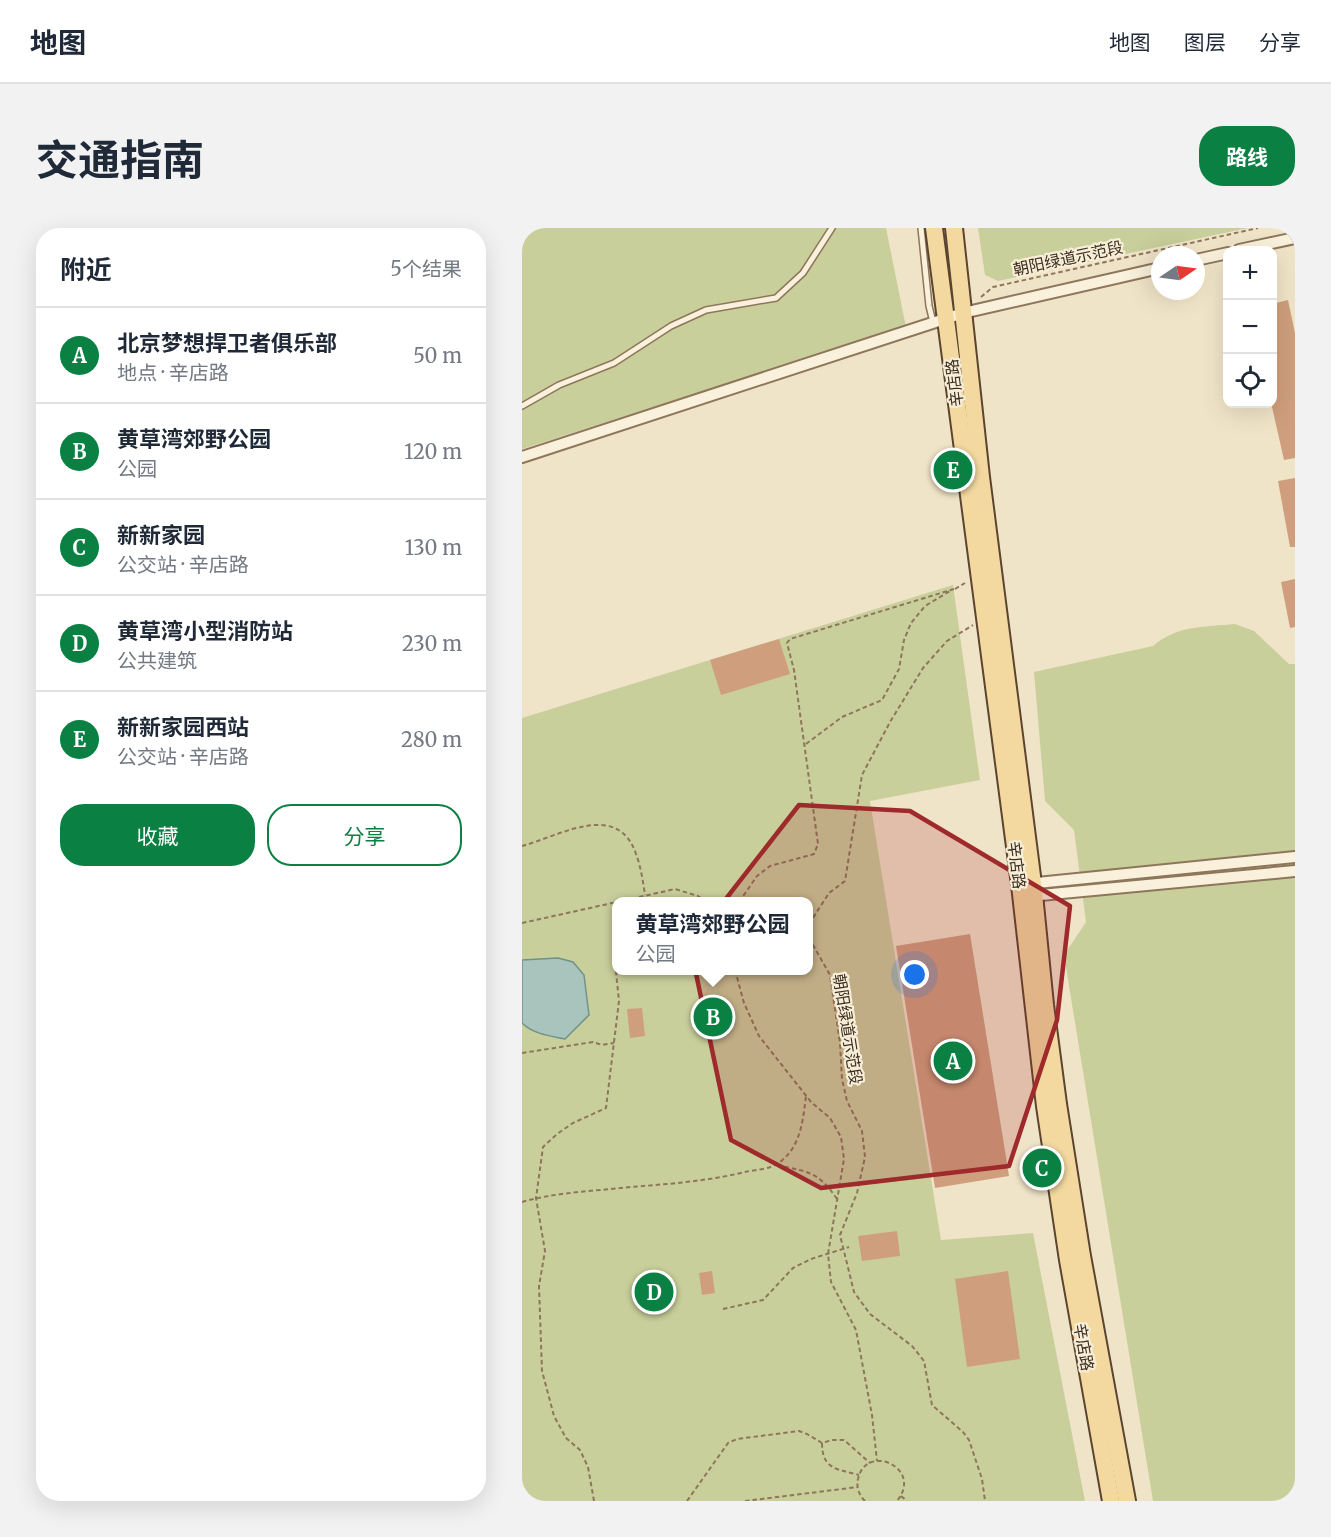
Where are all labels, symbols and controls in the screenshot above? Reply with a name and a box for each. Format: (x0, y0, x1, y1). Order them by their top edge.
text: 地图 (30, 25, 86, 61)
text: 地图 (1109, 29, 1151, 56)
text: 图层 (1184, 29, 1226, 56)
text: 分享 (1259, 29, 1301, 56)
button: 路线 (1199, 126, 1295, 186)
text: 交通指南 (36, 134, 204, 186)
street label: 朝阳绿道示范段 (1011, 237, 1125, 279)
north arrow (1151, 246, 1205, 300)
map controls (1223, 246, 1277, 408)
button: + (1223, 246, 1277, 300)
text: 附近 (60, 253, 112, 286)
text: 5个结果 (390, 256, 462, 281)
button: − (1223, 300, 1277, 354)
text: 北京梦想捍卫者俱乐部 (117, 329, 337, 357)
text: A (72, 343, 87, 368)
text: 50 m (413, 343, 462, 368)
button: locate (1223, 354, 1277, 408)
street label: 辛店路 (941, 358, 967, 408)
text: 地点 · 辛店路 (117, 360, 229, 385)
text: 黄草湾郊野公园 (117, 425, 271, 453)
text: B (73, 439, 86, 464)
text: 120 m (404, 439, 462, 464)
pin: E (934, 448, 972, 492)
text: 公园 (117, 456, 157, 481)
text: 新新家园 (117, 521, 205, 549)
text: C (73, 535, 86, 560)
text: 130 m (405, 535, 462, 560)
text: 公交站 · 辛店路 (117, 552, 249, 577)
text: 黄草湾小型消防站 (117, 617, 293, 645)
text: D (72, 631, 87, 656)
text: 230 m (402, 631, 462, 656)
text: 公共建筑 (117, 648, 197, 673)
text: 新新家园西站 (117, 713, 249, 741)
text: E (73, 727, 86, 752)
text: 280 m (401, 727, 462, 752)
text: 公交站 · 辛店路 (117, 744, 249, 769)
button: 收藏 (60, 804, 255, 866)
button: 分享 (267, 804, 462, 866)
street label: 辛店路 (1004, 840, 1030, 890)
popup (612, 897, 813, 975)
text: 黄草湾郊野公园 (635, 910, 790, 938)
text: 公园 (635, 941, 675, 966)
your location (900, 960, 929, 989)
street label: 朝阳绿道示范段 (829, 972, 867, 1086)
pin: B (694, 994, 732, 1040)
pin: A (934, 1038, 972, 1084)
pin: C (1022, 1146, 1062, 1190)
pin: D (634, 1270, 674, 1314)
street label: 辛店路 (1070, 1322, 1098, 1372)

